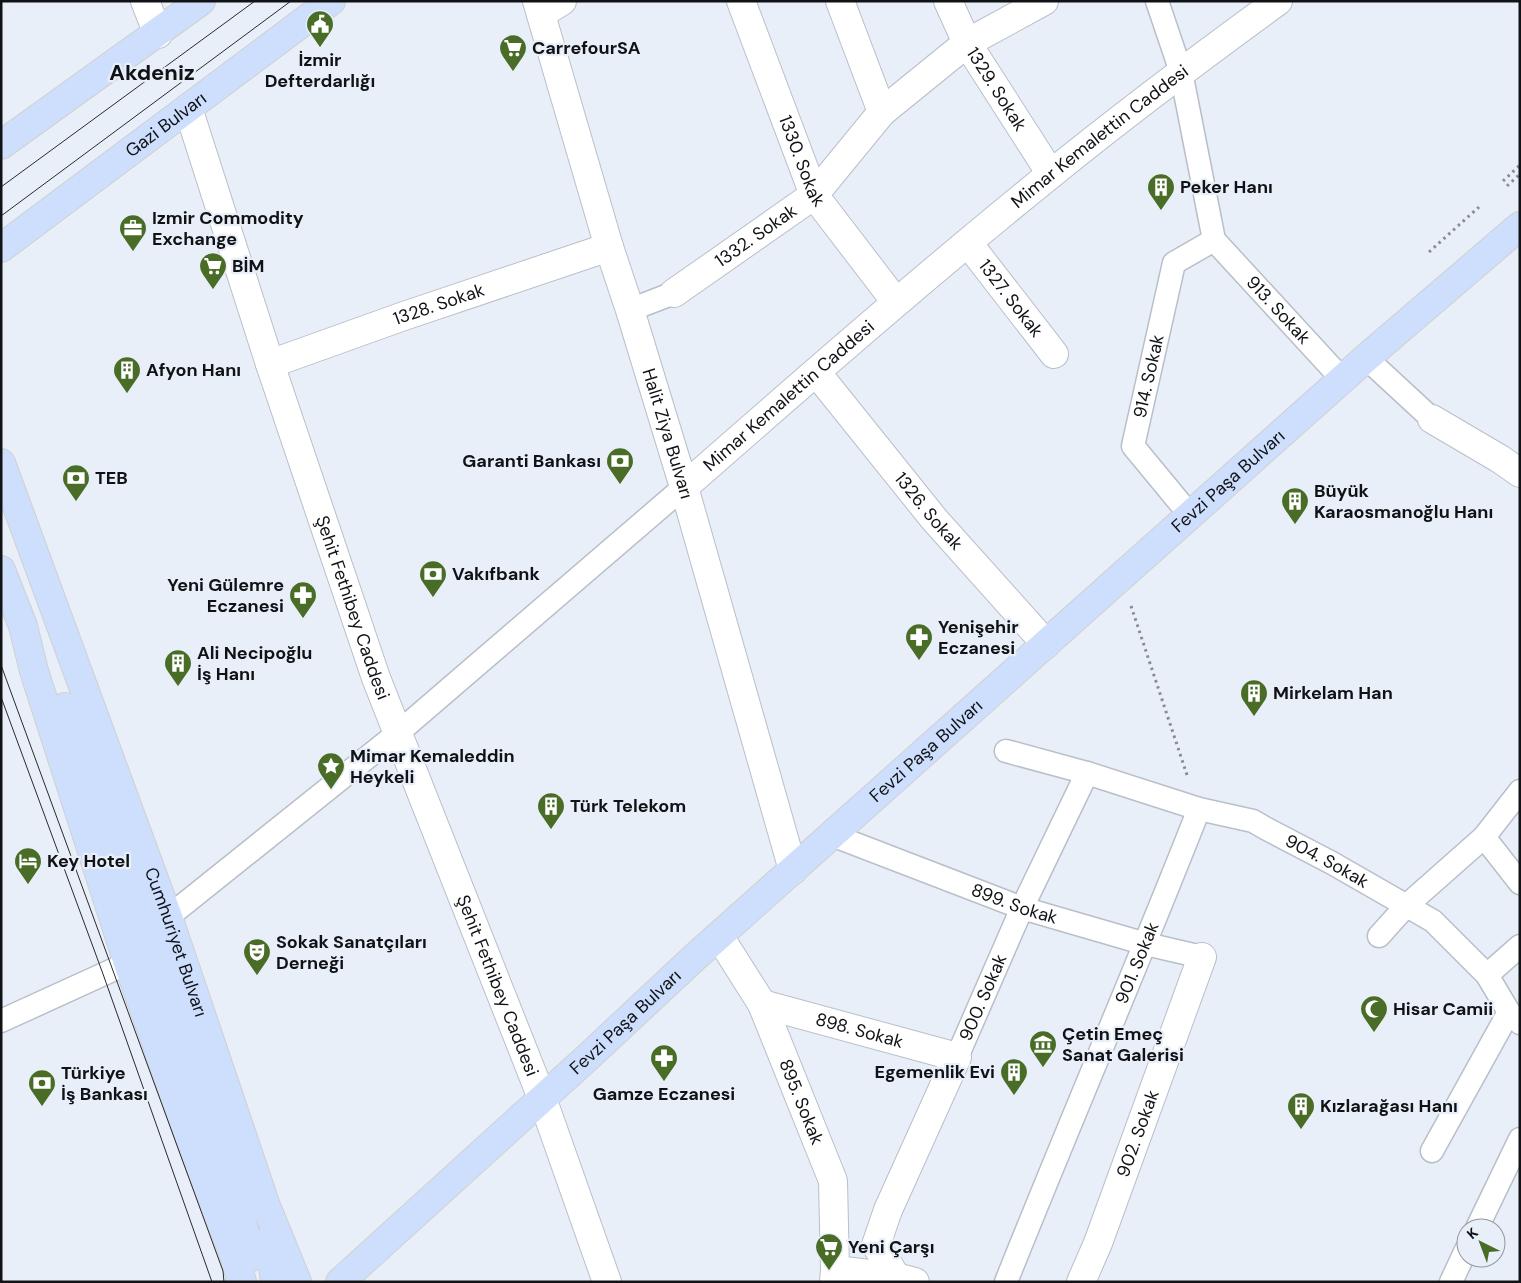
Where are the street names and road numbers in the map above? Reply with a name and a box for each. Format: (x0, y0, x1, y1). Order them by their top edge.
street label: 1329. Sokak (961, 43, 1032, 136)
street label: Mimar Kemalettin Caddesi (1006, 59, 1193, 214)
street label: Gazi Bulvarı (120, 86, 211, 163)
street label: 1330. Sokak (773, 112, 831, 212)
street label: 1332. Sokak (710, 199, 802, 273)
street label: 1327. Sokak (973, 255, 1049, 342)
street label: 913. Sokak (1241, 271, 1316, 349)
street label: 1328. Sokak (390, 278, 487, 331)
street label: Mimar Kemalettin Caddesi (698, 315, 879, 477)
street label: 914. Sokak (1128, 332, 1170, 420)
street label: Halit Ziya Bulvarı (637, 366, 699, 502)
street label: Fevzi Paşa Bulvarı (1166, 424, 1290, 538)
street label: 1326. Sokak (889, 467, 968, 555)
street label: Şehit Fethibey Caddesi (310, 512, 395, 703)
street label: Fevzi Paşa Bulvarı (864, 694, 988, 808)
street label: 904. Sokak (1281, 829, 1373, 894)
street label: Cumhuriyet Bulvarı (139, 864, 213, 1020)
street label: 899. Sokak (968, 878, 1060, 930)
street label: Şehit Fethibey Caddesi (451, 891, 544, 1080)
street label: 901. Sokak (1109, 918, 1165, 1007)
street label: 900. Sokak (953, 950, 1013, 1045)
street label: Fevzi Paşa Bulvarı (564, 964, 686, 1080)
street label: 898. Sokak (813, 1007, 906, 1054)
street label: 895. Sokak (773, 1056, 829, 1148)
street label: 902. Sokak (1111, 1087, 1165, 1181)

